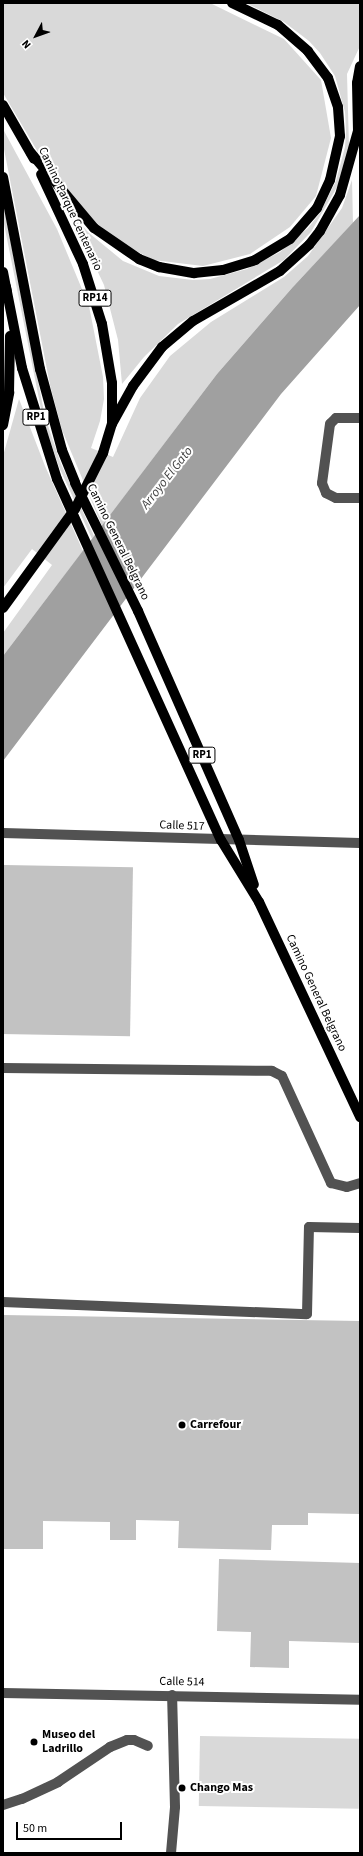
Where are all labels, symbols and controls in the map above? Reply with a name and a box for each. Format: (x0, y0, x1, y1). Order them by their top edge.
north arrow (16, 16, 56, 56)
text: N (19, 37, 35, 52)
street label: Camino Parque Centenario (35, 145, 105, 273)
road number: RP14 (78, 289, 112, 307)
road number: RP1 (22, 408, 50, 426)
water label: Arroyo El Gato (138, 444, 196, 512)
street label: Camino General Belgrano (84, 481, 152, 603)
road number: RP1 (188, 746, 216, 764)
street label: Calle 517 (159, 818, 205, 834)
street label: Camino General Belgrano (283, 932, 349, 1054)
place label: Carrefour (190, 1418, 241, 1432)
marker: Carrefour (177, 1420, 187, 1430)
street label: Calle 514 (159, 1674, 205, 1690)
place label: Museo del Ladrillo (42, 1728, 95, 1756)
marker: Museo del Ladrillo (29, 1737, 39, 1747)
place label: Chango Mas (190, 1781, 253, 1795)
marker: Chango Mas (177, 1783, 187, 1793)
scale bar (18, 1814, 124, 1840)
text: 50 m (23, 1820, 47, 1837)

